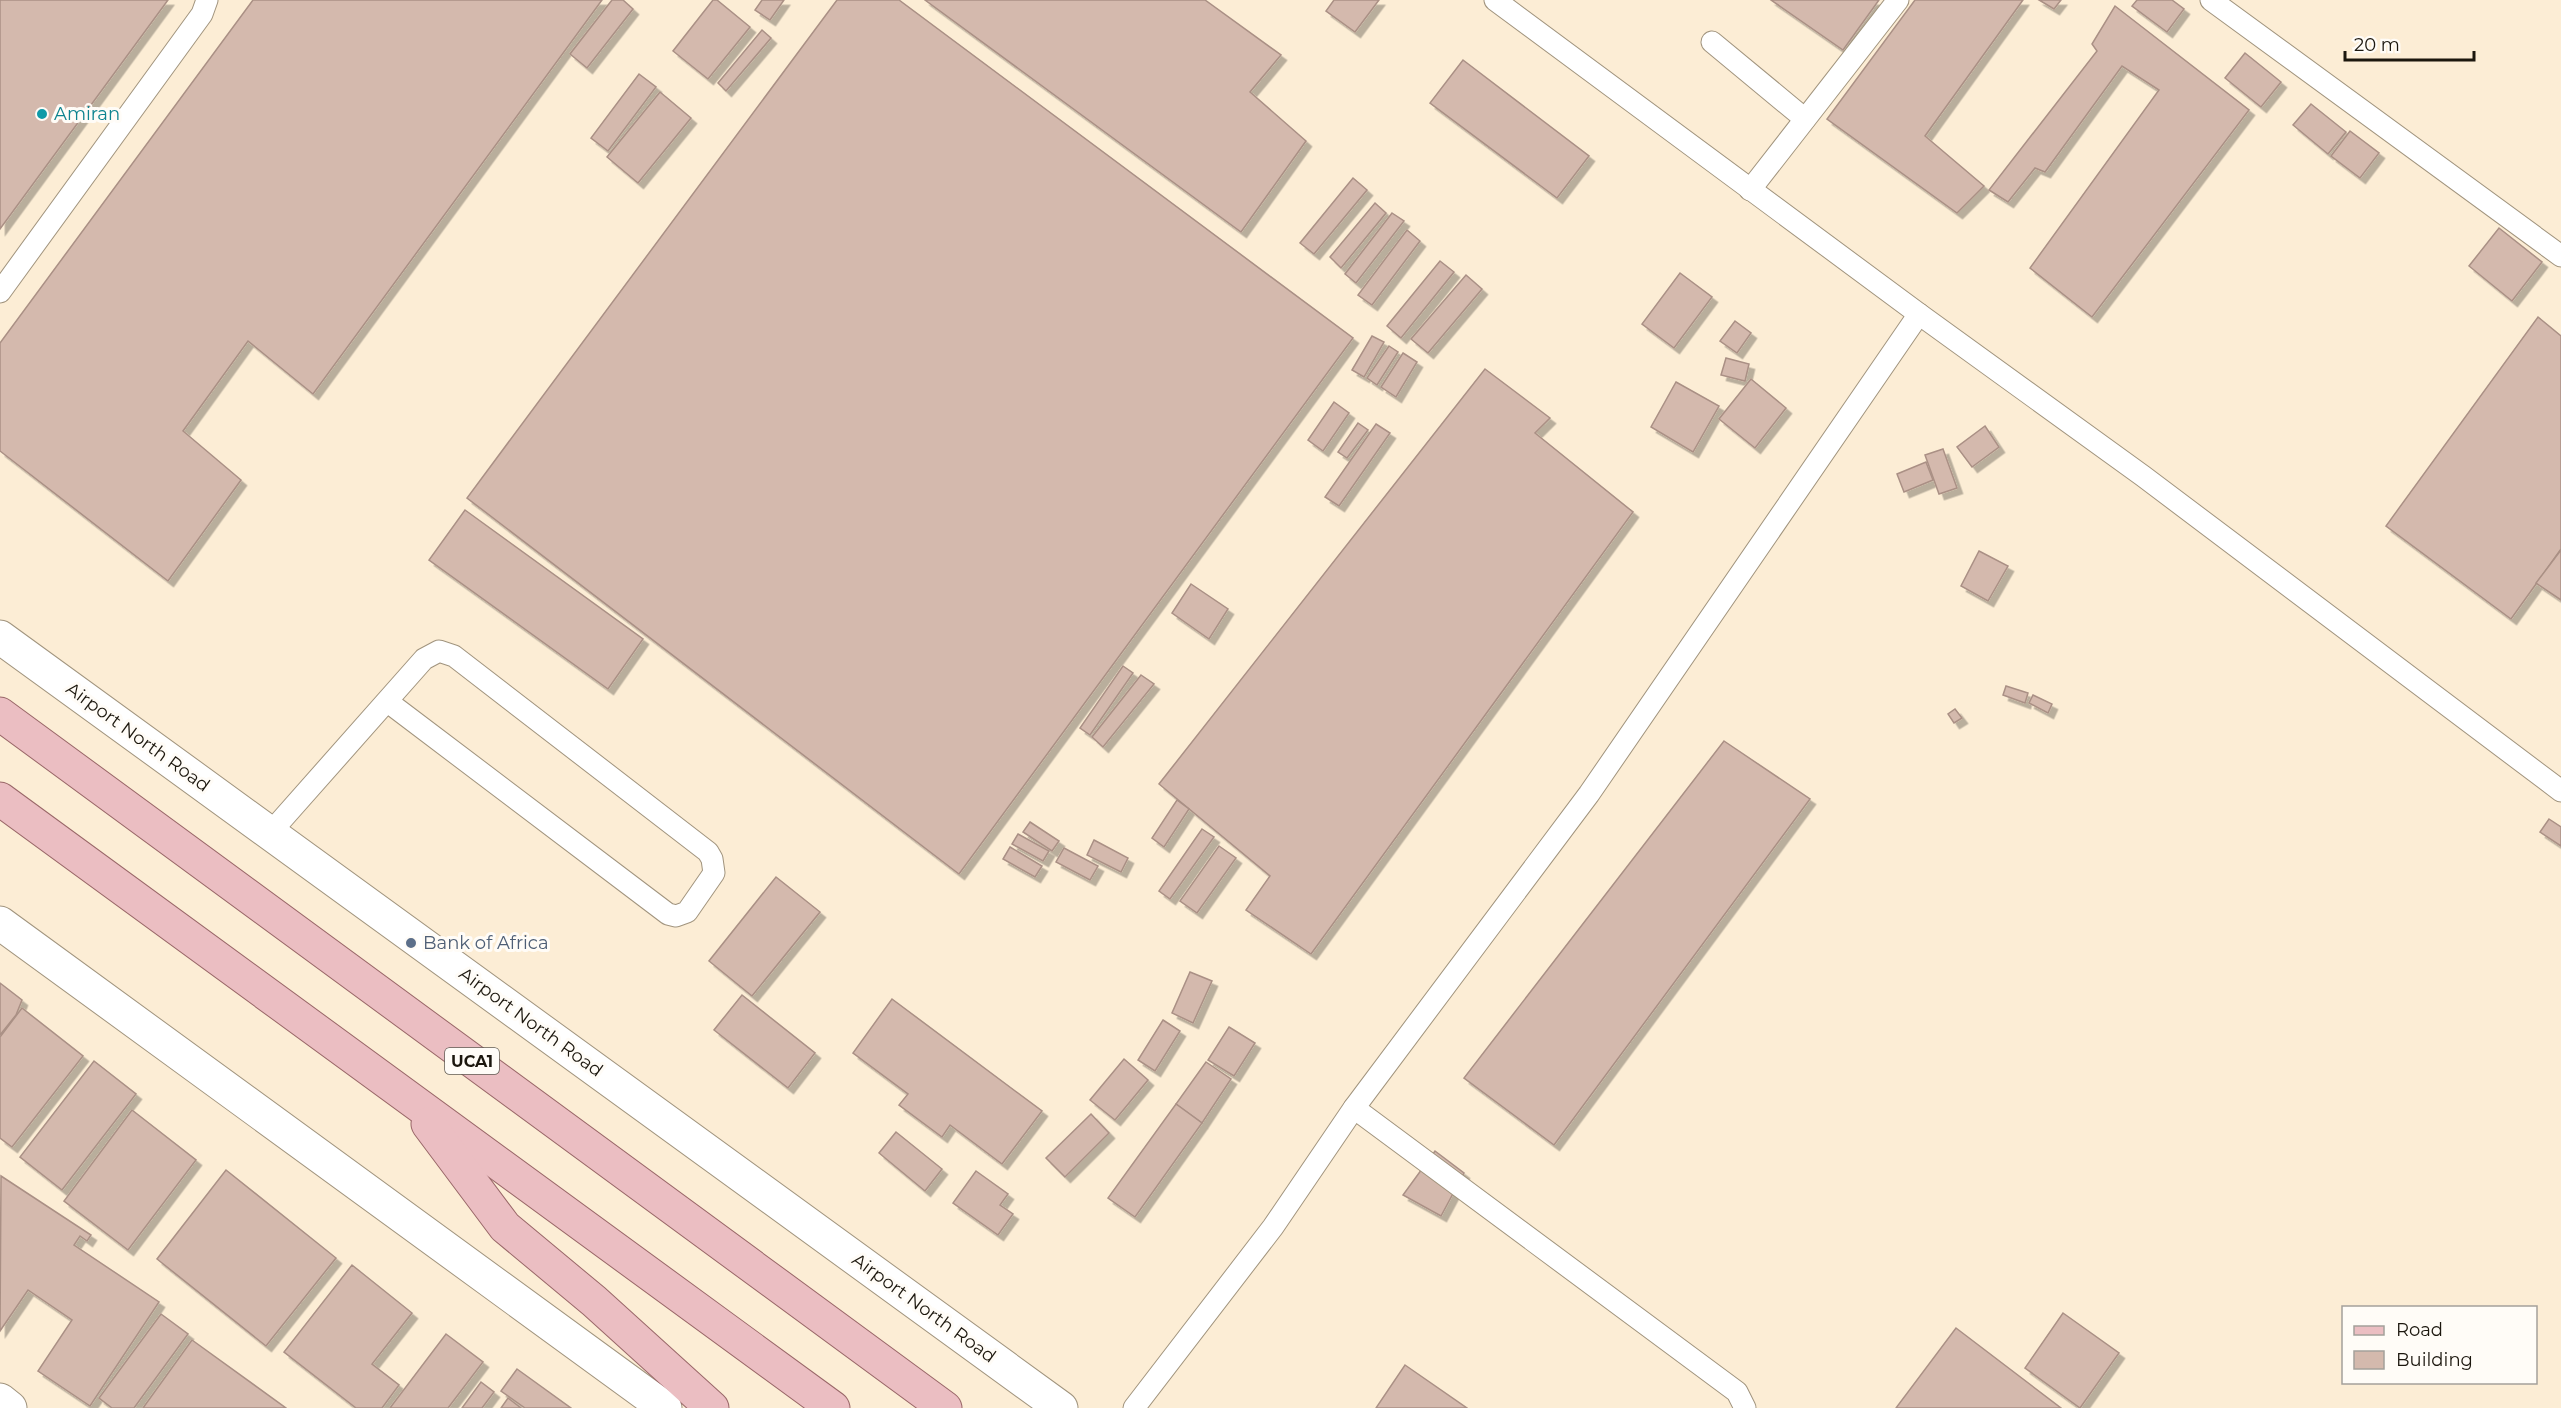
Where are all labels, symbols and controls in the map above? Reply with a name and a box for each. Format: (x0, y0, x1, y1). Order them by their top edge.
scale bar (2345, 24, 2474, 62)
text: 20 m (2354, 34, 2400, 56)
place label: Amiran (54, 103, 120, 125)
marker: Amiran (35, 107, 49, 121)
street label: Airport North Road (62, 677, 214, 797)
place label: Bank of Africa (423, 932, 549, 954)
marker: Bank of Africa (404, 936, 418, 950)
street label: Airport North Road (455, 962, 607, 1082)
road number: UCA1 (445, 1048, 499, 1074)
street label: Airport North Road (848, 1248, 1000, 1368)
legend (2342, 1306, 2537, 1384)
text: Road (2396, 1319, 2443, 1341)
text: Building (2396, 1349, 2473, 1371)

